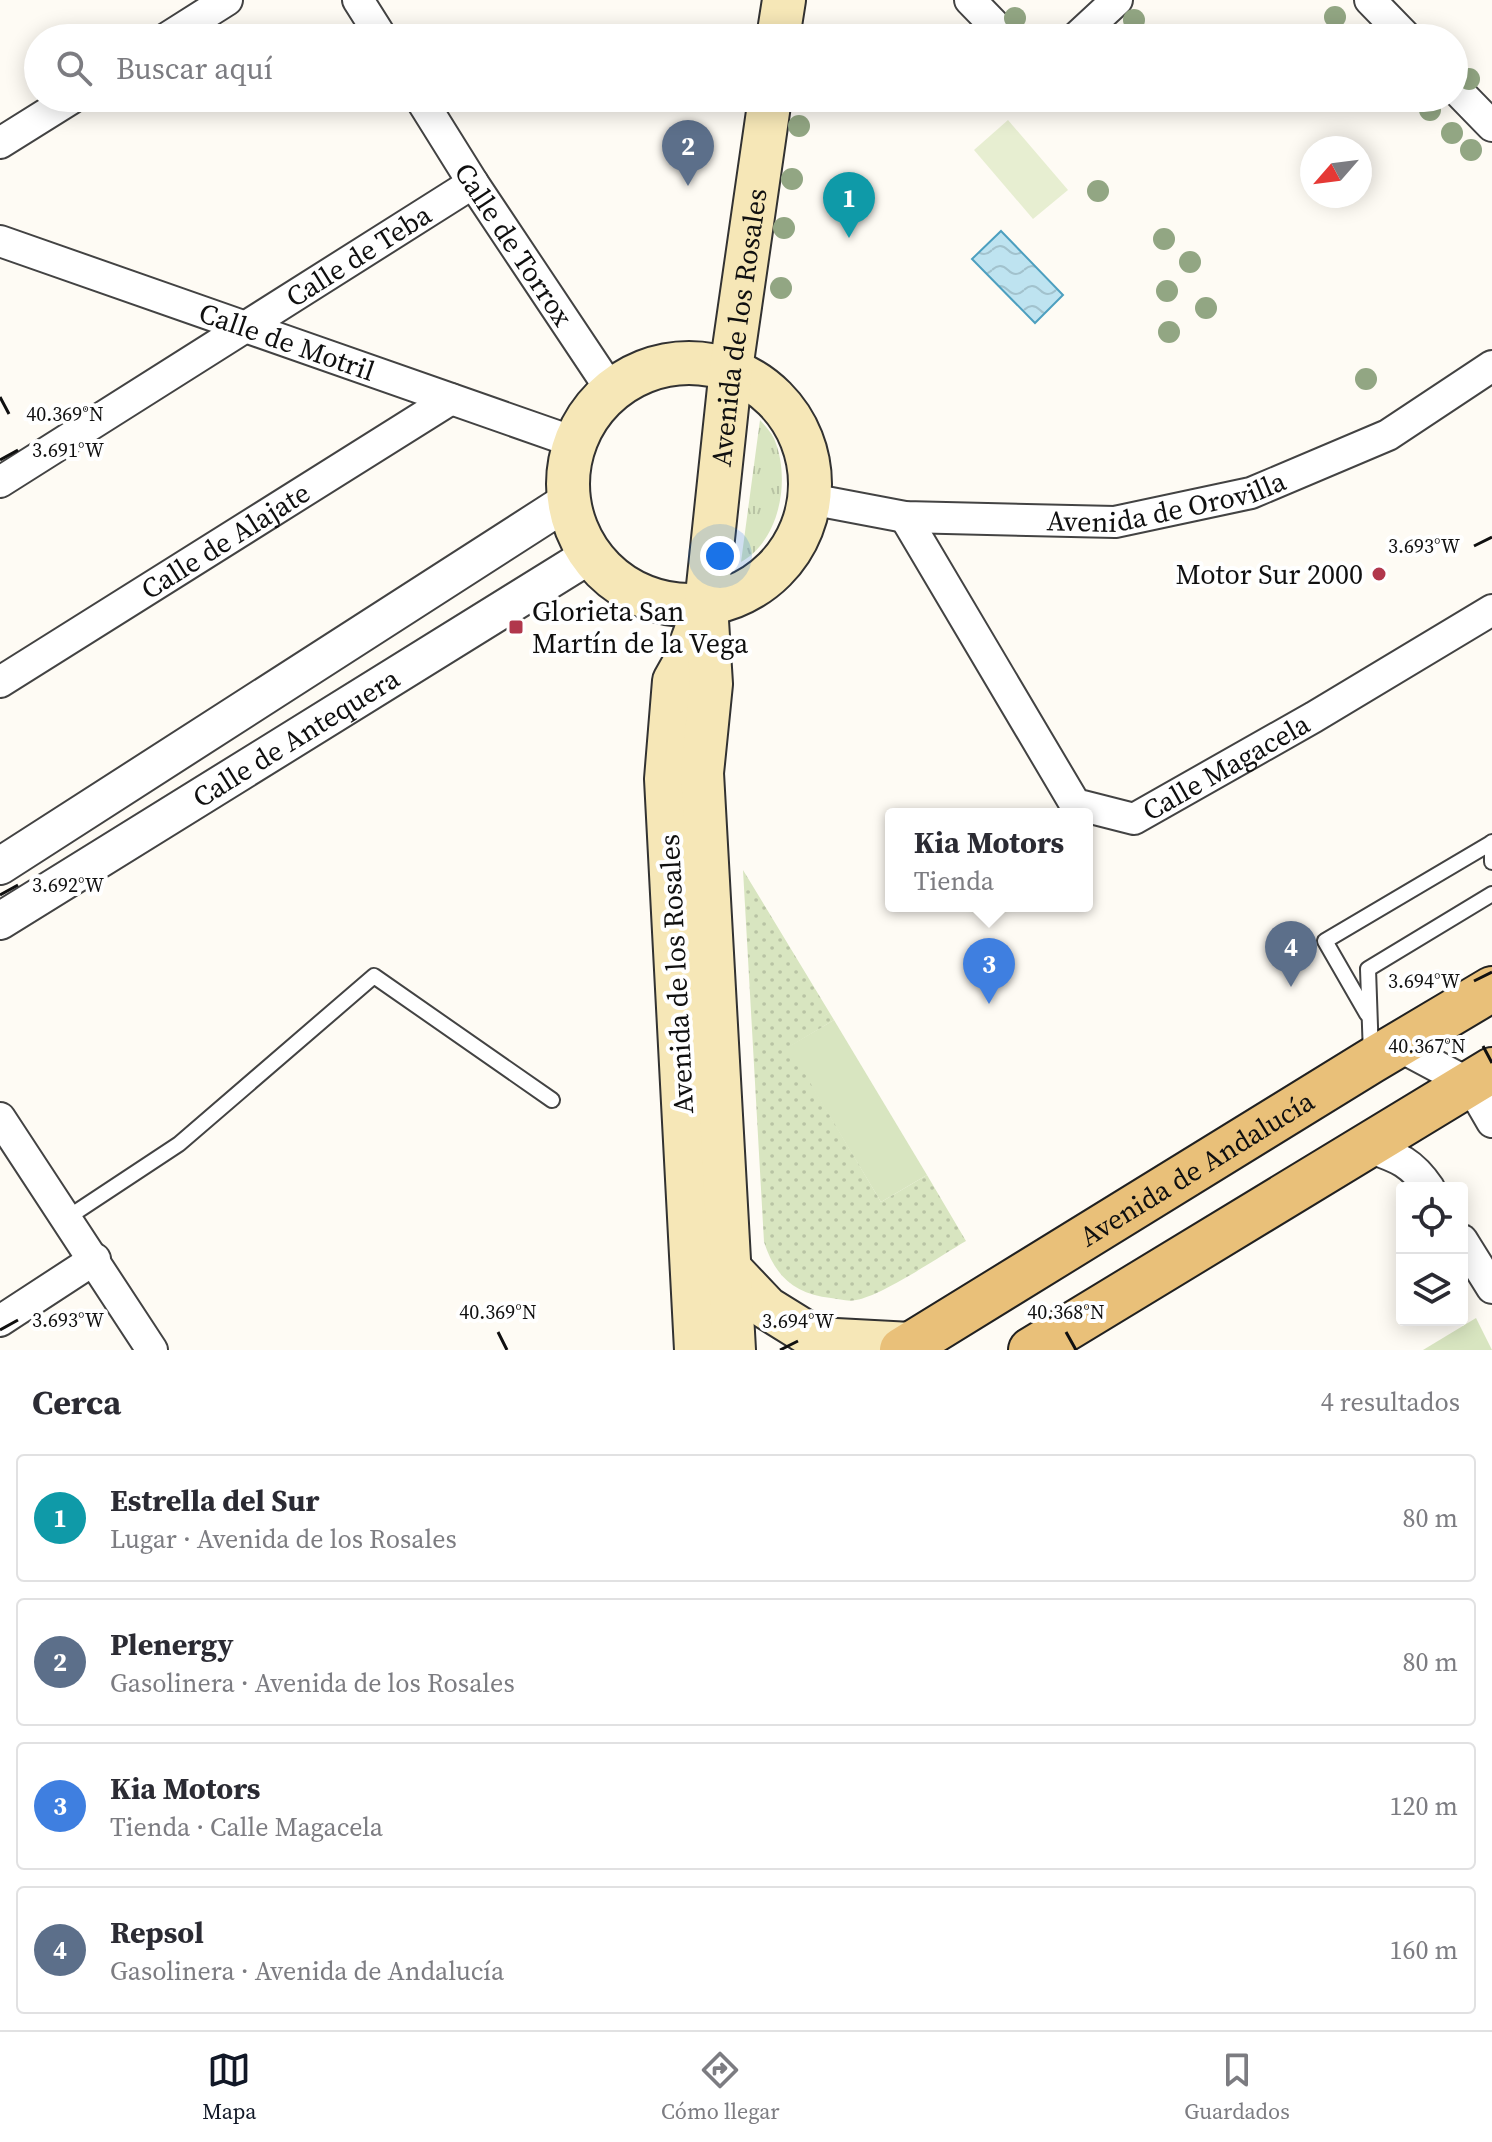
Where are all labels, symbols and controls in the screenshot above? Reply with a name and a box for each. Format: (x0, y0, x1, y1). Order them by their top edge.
search box (24, 24, 1468, 112)
icon: search (52, 46, 96, 90)
text: Buscar aquí (116, 48, 273, 89)
pin: 2 (662, 120, 714, 186)
north arrow (1300, 136, 1372, 208)
street label: Calle de Torrox (446, 155, 582, 334)
pin: 1 (823, 172, 875, 238)
street label: Avenida de los Rosales (702, 186, 776, 468)
street label: Calle de Teba (279, 195, 439, 316)
street label: Calle de Motril (194, 293, 380, 390)
text: 40.369°N (26, 400, 104, 428)
text: 3.691°W (32, 436, 105, 464)
street label: Avenida de Orovilla (1046, 461, 1292, 541)
street label: Calle de Alajate (134, 473, 317, 608)
text: 3.693°W (1388, 532, 1461, 560)
your location (700, 536, 740, 576)
place label: Motor Sur 2000 (1176, 555, 1363, 593)
marker: Motor Sur 2000 (1370, 565, 1388, 583)
place label: Glorieta San Martín de la Vega (532, 592, 749, 662)
marker: Glorieta San Martín de la Vega (507, 618, 525, 636)
street label: Calle de Antequera (185, 659, 407, 816)
street label: Calle Magacela (1135, 704, 1317, 829)
popup (885, 808, 1093, 912)
text: Kia Motors (914, 822, 1064, 863)
street label: Avenida de los Rosales (650, 833, 702, 1115)
text: Tienda (914, 863, 994, 899)
text: 3.692°W (32, 871, 105, 899)
pin: 4 (1265, 921, 1317, 987)
pin: 3 (963, 938, 1015, 1004)
text: 3.694°W (1388, 967, 1461, 995)
text: 40.367°N (1388, 1032, 1466, 1060)
street label: Avenida de Andalucía (1072, 1081, 1322, 1255)
map controls (1396, 1182, 1468, 1326)
button: locate (1396, 1182, 1468, 1254)
button: layers (1396, 1254, 1468, 1326)
text: 40.369°N (459, 1298, 537, 1326)
text: 40.368°N (1027, 1298, 1105, 1326)
text: 3.693°W (32, 1306, 105, 1334)
text: 3.694°W (762, 1307, 835, 1335)
text: Cerca (32, 1379, 121, 1425)
text: 4 resultados (1321, 1384, 1460, 1420)
text: Estrella del Sur (110, 1480, 319, 1521)
text: 1 (53, 1500, 67, 1536)
text: 80 m (1403, 1500, 1458, 1536)
text: Lugar · Avenida de los Rosales (110, 1521, 457, 1557)
text: Plenergy (110, 1624, 234, 1665)
text: 2 (53, 1644, 67, 1680)
text: 80 m (1403, 1644, 1458, 1680)
text: Gasolinera · Avenida de los Rosales (110, 1665, 515, 1701)
text: Kia Motors (110, 1768, 261, 1809)
text: 3 (53, 1788, 67, 1824)
text: 120 m (1390, 1788, 1458, 1824)
text: Tienda · Calle Magacela (110, 1809, 383, 1845)
text: Repsol (110, 1912, 204, 1953)
text: 4 (53, 1932, 67, 1968)
text: 160 m (1390, 1932, 1458, 1968)
text: Gasolinera · Avenida de Andalucía (110, 1953, 504, 1989)
tab: Mapa (202, 2048, 256, 2126)
tab: Cómo llegar (661, 2048, 780, 2126)
tab: Guardados (1184, 2048, 1290, 2126)

